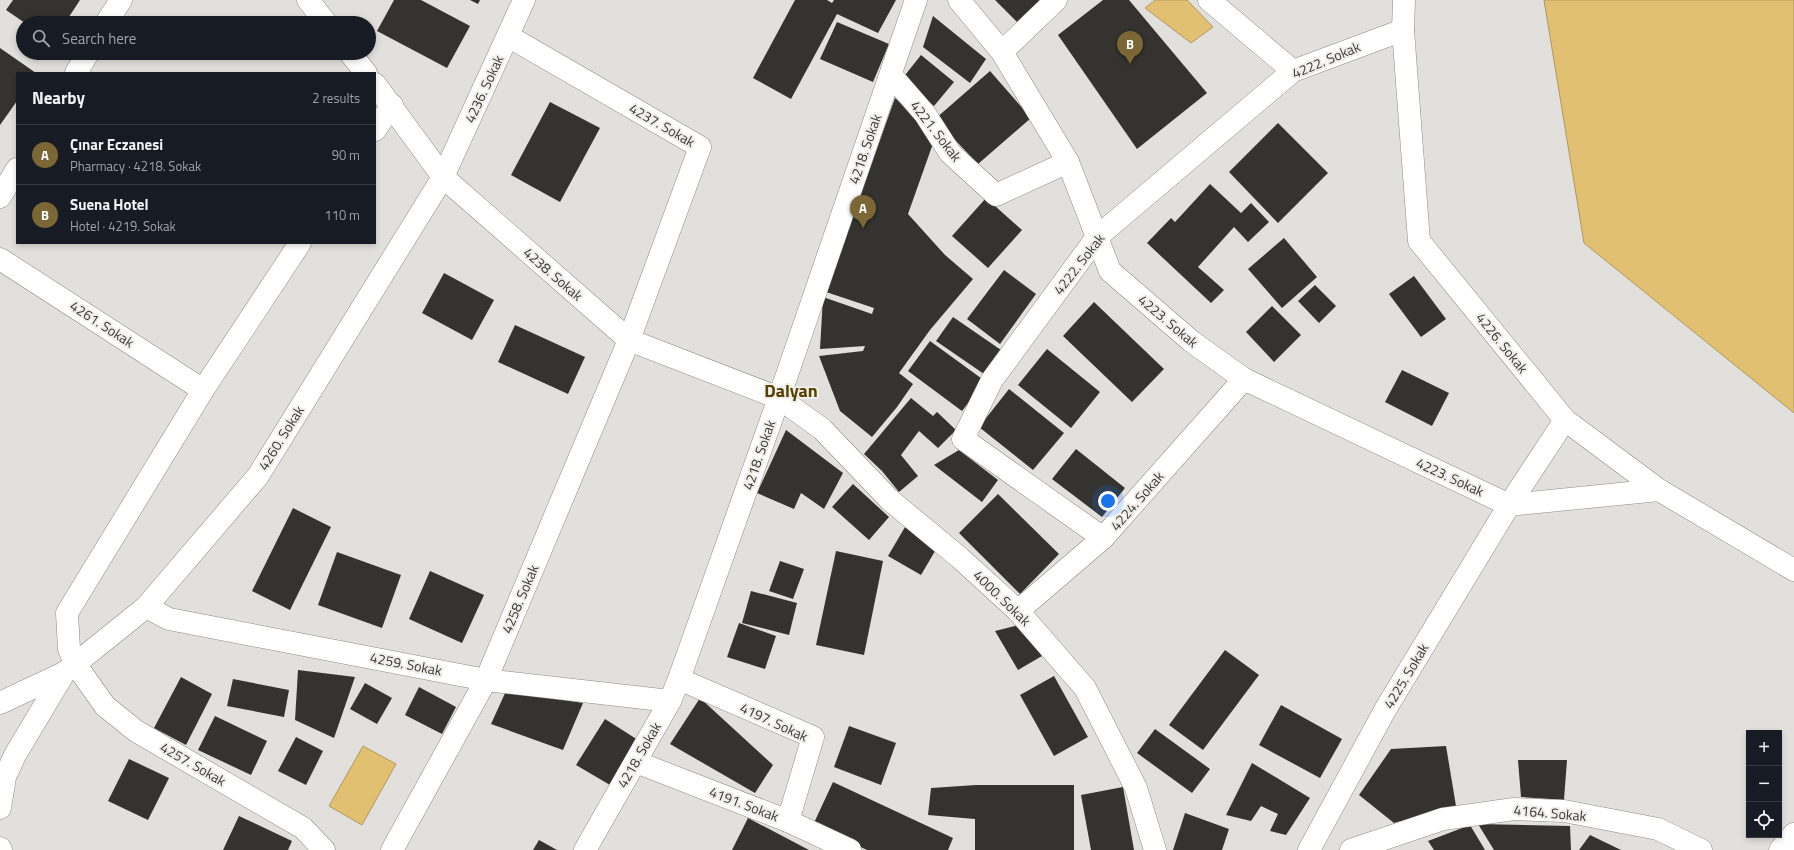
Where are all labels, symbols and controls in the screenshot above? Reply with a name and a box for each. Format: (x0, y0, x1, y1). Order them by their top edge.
search box (16, 16, 376, 60)
icon: search (30, 27, 52, 49)
text: Search here (62, 27, 136, 50)
pin: B (1117, 31, 1143, 64)
street label: 4222. Sokak (1288, 36, 1364, 83)
street label: 4236. Sokak (459, 51, 509, 126)
text: Nearby (32, 85, 85, 111)
text: 2 results (312, 88, 360, 108)
street label: 4221. Sokak (906, 96, 967, 166)
street label: 4237. Sokak (625, 97, 699, 152)
street label: 4218. Sokak (843, 111, 886, 187)
text: Çınar Eczanesi (70, 133, 163, 156)
text: A (41, 145, 49, 165)
text: 90 m (332, 145, 360, 165)
text: Pharmacy · 4218. Sokak (70, 156, 201, 176)
text: Suena Hotel (70, 193, 149, 216)
pin: A (850, 195, 876, 228)
text: B (41, 205, 49, 225)
text: 110 m (324, 205, 360, 225)
text: Hotel · 4219. Sokak (70, 216, 176, 236)
street label: 4222. Sokak (1048, 228, 1109, 299)
street label: 4238. Sokak (519, 242, 588, 306)
street label: 4223. Sokak (1134, 289, 1203, 352)
street label: 4261. Sokak (66, 295, 139, 352)
street label: 4226. Sokak (1471, 308, 1534, 378)
district label: Dalyan (764, 377, 818, 404)
street label: 4260. Sokak (252, 401, 309, 474)
street label: 4218. Sokak (737, 417, 780, 493)
street label: 4223. Sokak (1413, 452, 1488, 502)
street label: 4224. Sokak (1105, 466, 1169, 535)
your location (1098, 491, 1118, 511)
street label: 4258. Sokak (496, 561, 544, 636)
street label: 4000. Sokak (969, 565, 1036, 631)
street label: 4225. Sokak (1378, 639, 1433, 712)
street label: 4259. Sokak (368, 646, 444, 681)
street label: 4197. Sokak (737, 697, 812, 747)
street label: 4218. Sokak (611, 718, 666, 792)
map controls (1746, 730, 1782, 838)
button: + (1746, 730, 1782, 766)
street label: 4257. Sokak (156, 736, 230, 791)
button: − (1746, 766, 1782, 802)
street label: 4191. Sokak (706, 781, 782, 826)
street label: 4164. Sokak (1513, 799, 1588, 826)
button: locate (1746, 802, 1782, 838)

